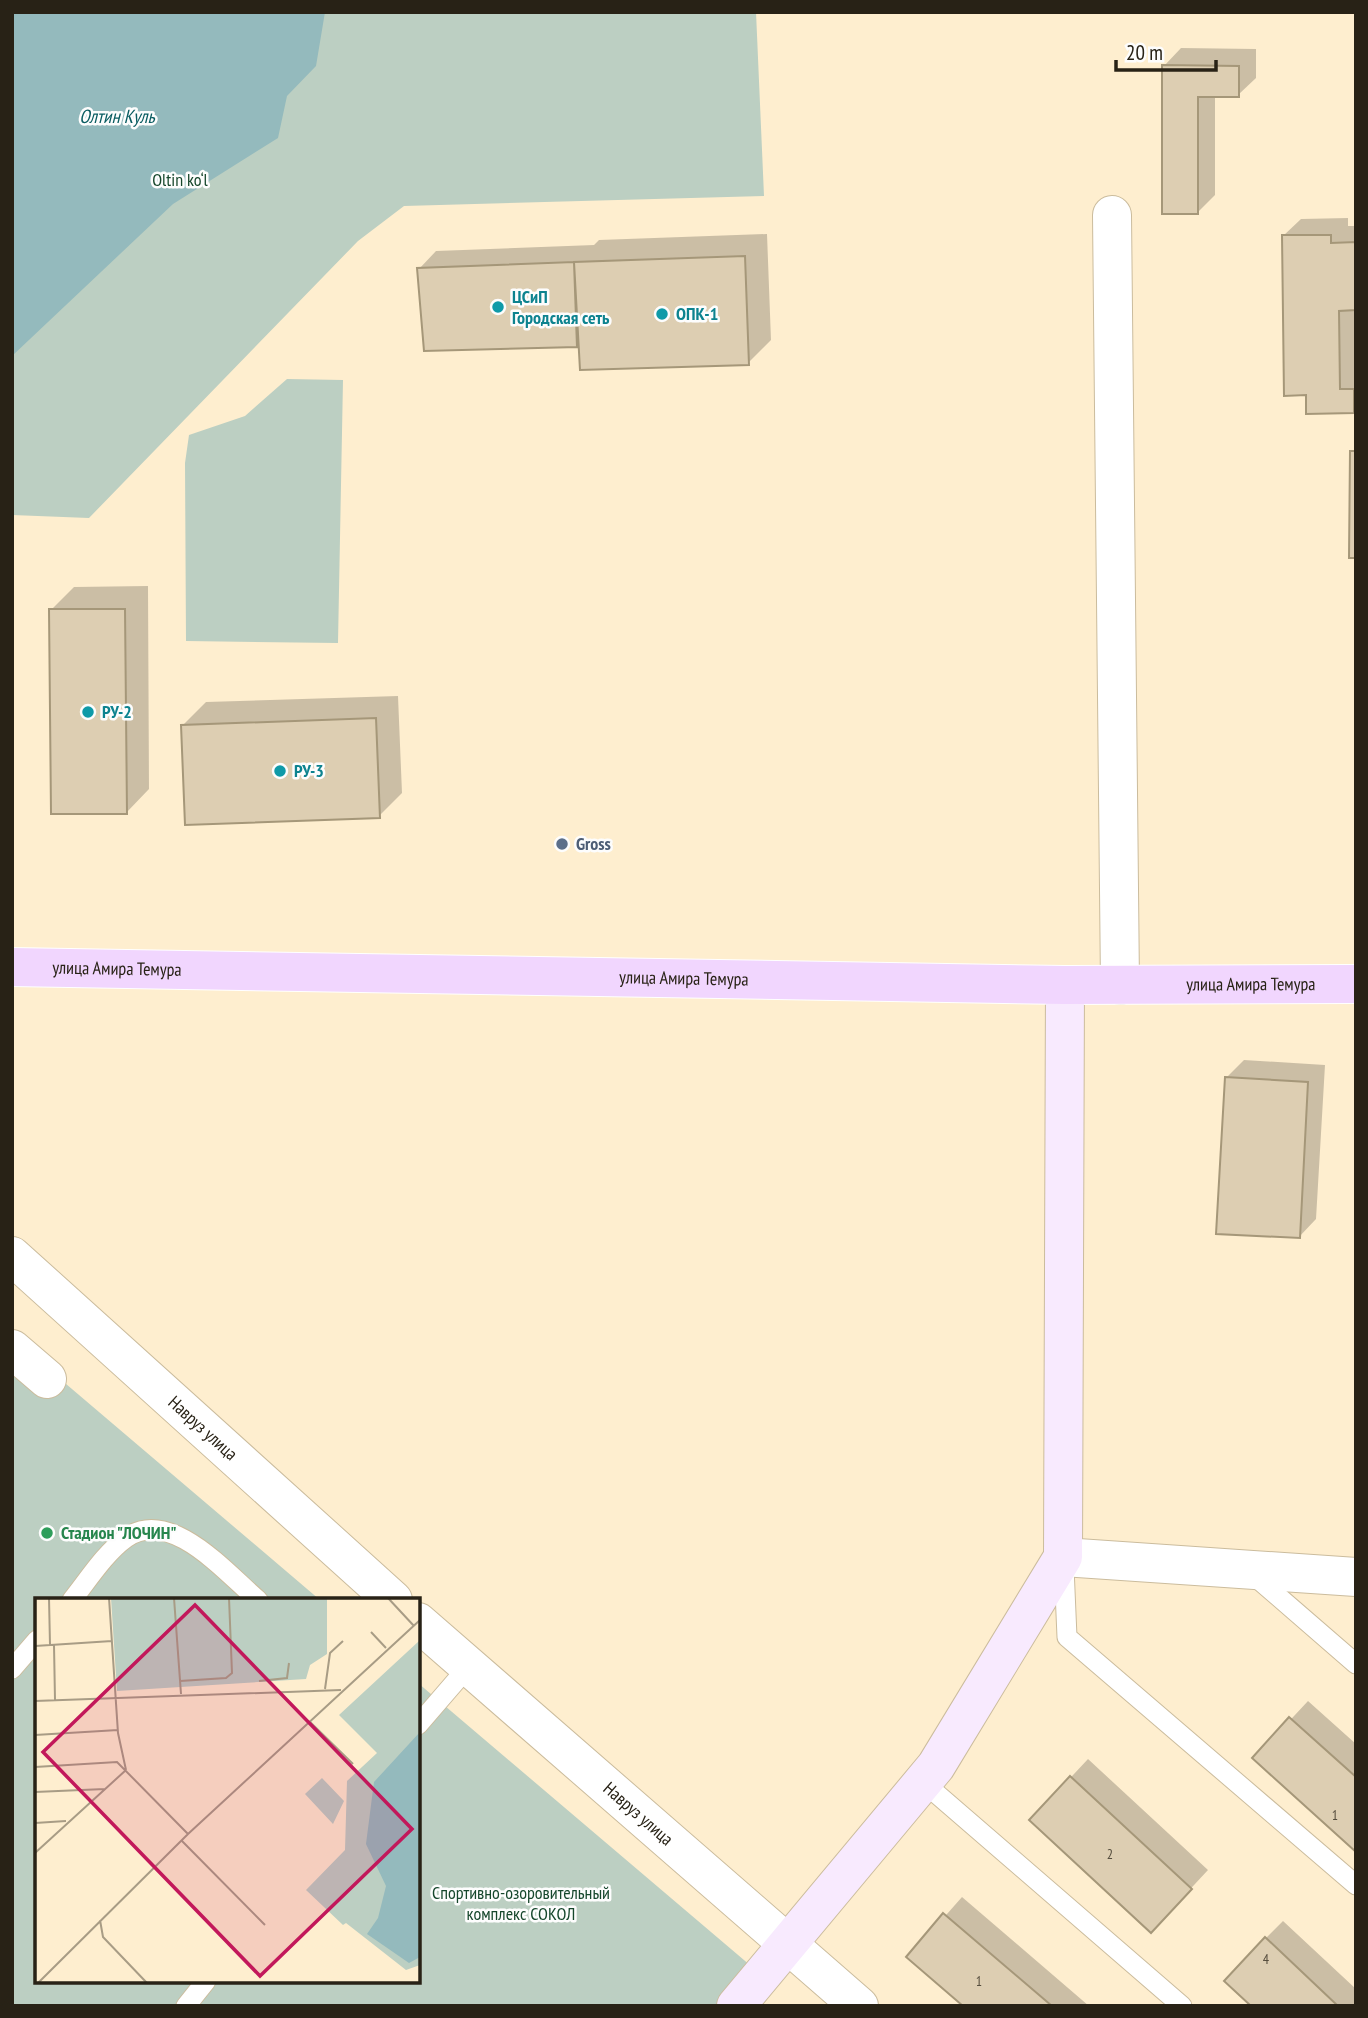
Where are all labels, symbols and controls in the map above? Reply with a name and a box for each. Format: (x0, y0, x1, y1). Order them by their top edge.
scale bar (1116, 28, 1216, 72)
text: 20 m (1126, 39, 1163, 66)
water label: Олтин Куль (79, 104, 156, 128)
park label: Oltin ko‘l (152, 168, 209, 191)
place label: ЦСиП Городская сеть (512, 285, 610, 329)
marker: ЦСиП Городская сеть (490, 299, 506, 315)
place label: ОПК-1 (676, 302, 718, 325)
marker: ОПК-1 (654, 306, 670, 322)
place label: РУ-2 (102, 700, 132, 723)
marker: РУ-2 (80, 704, 96, 720)
place label: РУ-3 (294, 759, 324, 782)
marker: РУ-3 (272, 763, 288, 779)
place label: Gross (576, 832, 611, 855)
marker: Gross (554, 836, 570, 852)
street label: улица Амира Темура (52, 956, 182, 981)
street label: улица Амира Темура (619, 965, 749, 991)
street label: улица Амира Темура (1186, 972, 1316, 996)
street label: Навруз улица (164, 1391, 243, 1465)
place label: Стадион "ЛОЧИН" (61, 1521, 177, 1544)
marker: Стадион "ЛОЧИН" (39, 1525, 55, 1541)
inset map (35, 1598, 420, 1983)
street label: Навруз улица (599, 1777, 678, 1850)
house number: 1 (1332, 1806, 1338, 1824)
house number: 2 (1107, 1845, 1113, 1863)
park label: Спортивно-озоровительный комплекс СОКОЛ (432, 1881, 610, 1925)
house number: 4 (1263, 1950, 1270, 1968)
house number: 1 (976, 1972, 982, 1990)

